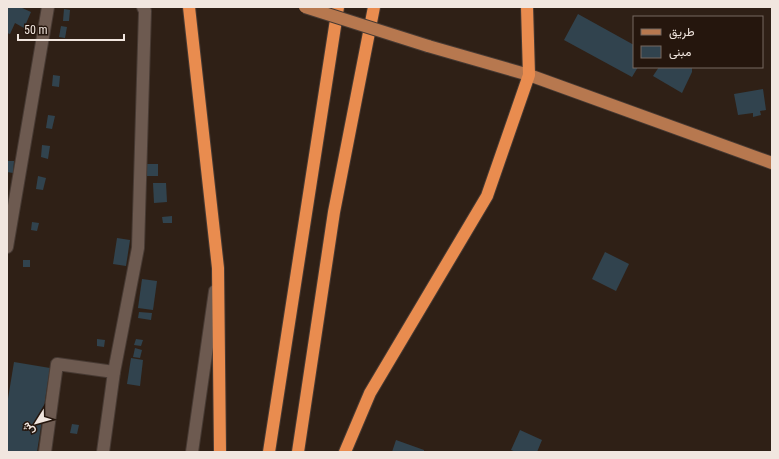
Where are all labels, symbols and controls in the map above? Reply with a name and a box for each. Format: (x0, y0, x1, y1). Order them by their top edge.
scale bar (18, 16, 124, 42)
legend (633, 16, 763, 68)
text: 50 m (24, 23, 48, 37)
text: طريق (669, 25, 695, 40)
text: مبنى (669, 45, 691, 60)
north arrow (16, 403, 56, 443)
text: ش (19, 420, 38, 438)

